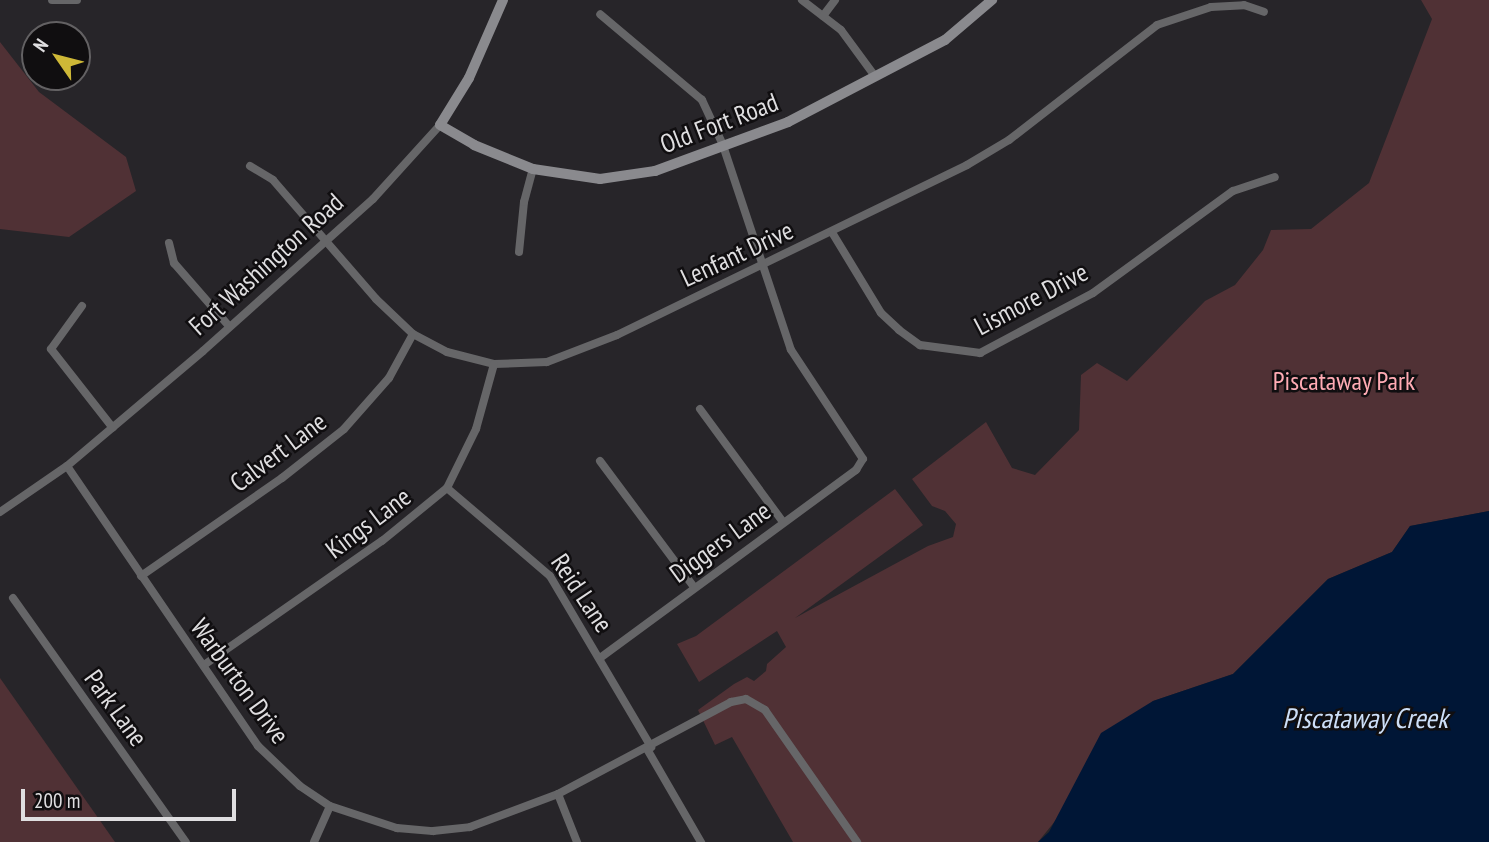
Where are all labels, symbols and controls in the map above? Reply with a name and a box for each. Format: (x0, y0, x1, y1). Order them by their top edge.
north arrow (21, 21, 91, 91)
text: N (28, 34, 53, 56)
street label: Old Fort Road (656, 86, 782, 160)
street label: Fort Washington Road (182, 186, 350, 342)
street label: Lenfant Drive (676, 214, 798, 294)
street label: Lismore Drive (969, 256, 1093, 342)
park label: Piscataway Park (1272, 365, 1416, 397)
street label: Calvert Lane (224, 406, 332, 498)
street label: Kings Lane (319, 481, 417, 565)
street label: Diggers Lane (664, 495, 776, 589)
street label: Reid Lane (545, 548, 619, 638)
street label: Warburton Drive (184, 612, 296, 750)
street label: Park Lane (78, 664, 154, 752)
water label: Piscataway Creek (1282, 701, 1448, 735)
scale bar (24, 776, 240, 820)
text: 200 m (34, 787, 80, 814)

